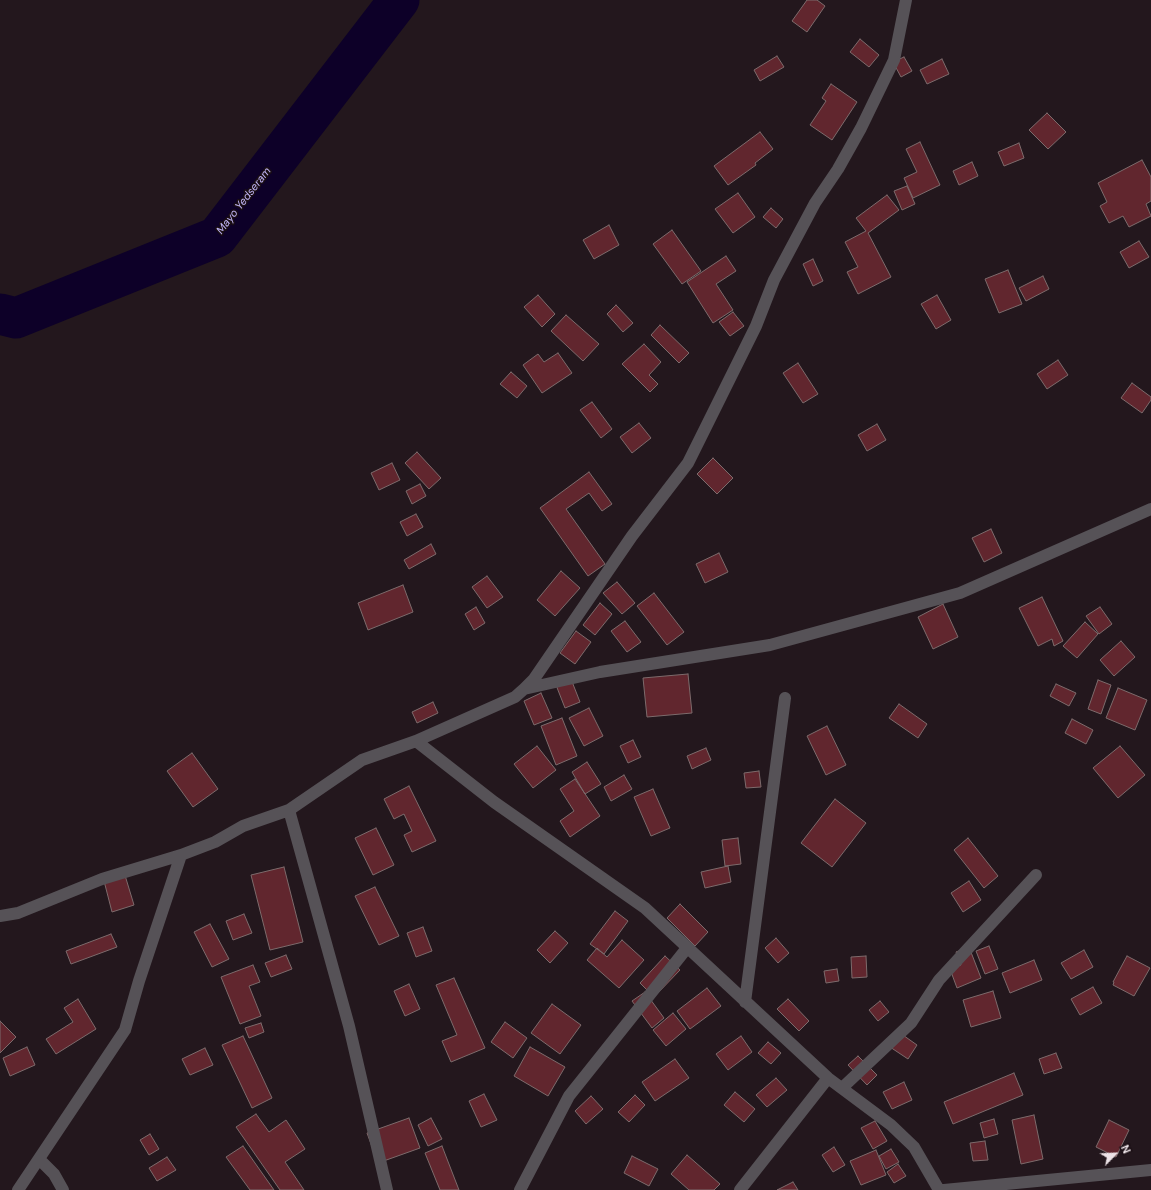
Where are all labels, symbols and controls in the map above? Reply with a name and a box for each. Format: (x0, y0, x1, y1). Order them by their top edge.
water label: Mayo Yedseram (214, 165, 274, 237)
north arrow (1095, 1134, 1135, 1174)
text: N (1118, 1143, 1134, 1156)

